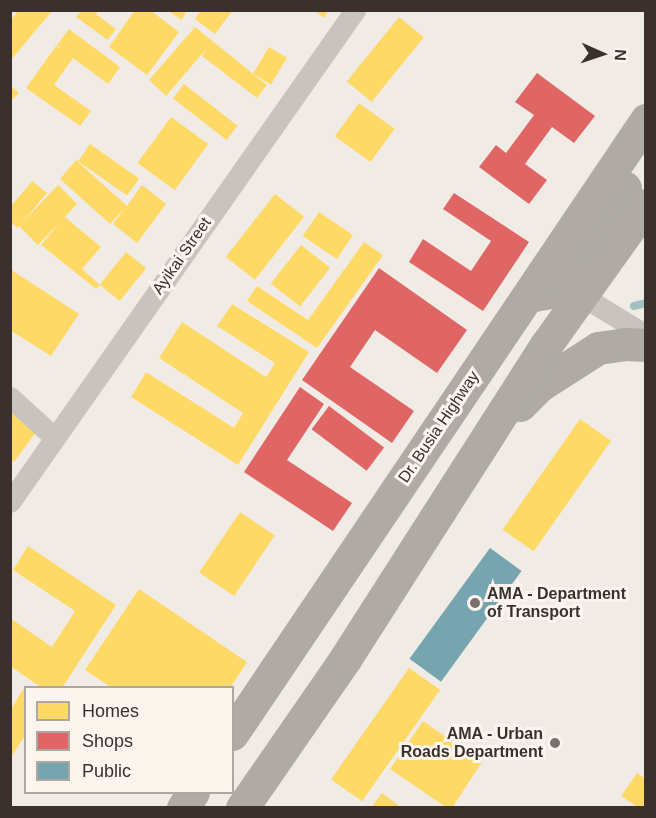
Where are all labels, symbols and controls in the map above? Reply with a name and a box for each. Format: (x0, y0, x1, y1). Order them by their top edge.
north arrow (572, 24, 632, 84)
text: N (612, 49, 629, 61)
street label: Ayikai Street (148, 214, 216, 298)
street label: Dr. Busia Highway (394, 367, 484, 487)
place label: AMA - Department of Transport (487, 584, 627, 622)
marker: AMA - Department of Transport (468, 596, 482, 610)
legend (24, 686, 234, 794)
text: Homes (82, 701, 139, 721)
place label: AMA - Urban Roads Department (401, 724, 543, 762)
text: Shops (82, 731, 133, 751)
marker: AMA - Urban Roads Department (548, 736, 562, 750)
text: Public (82, 761, 131, 781)

